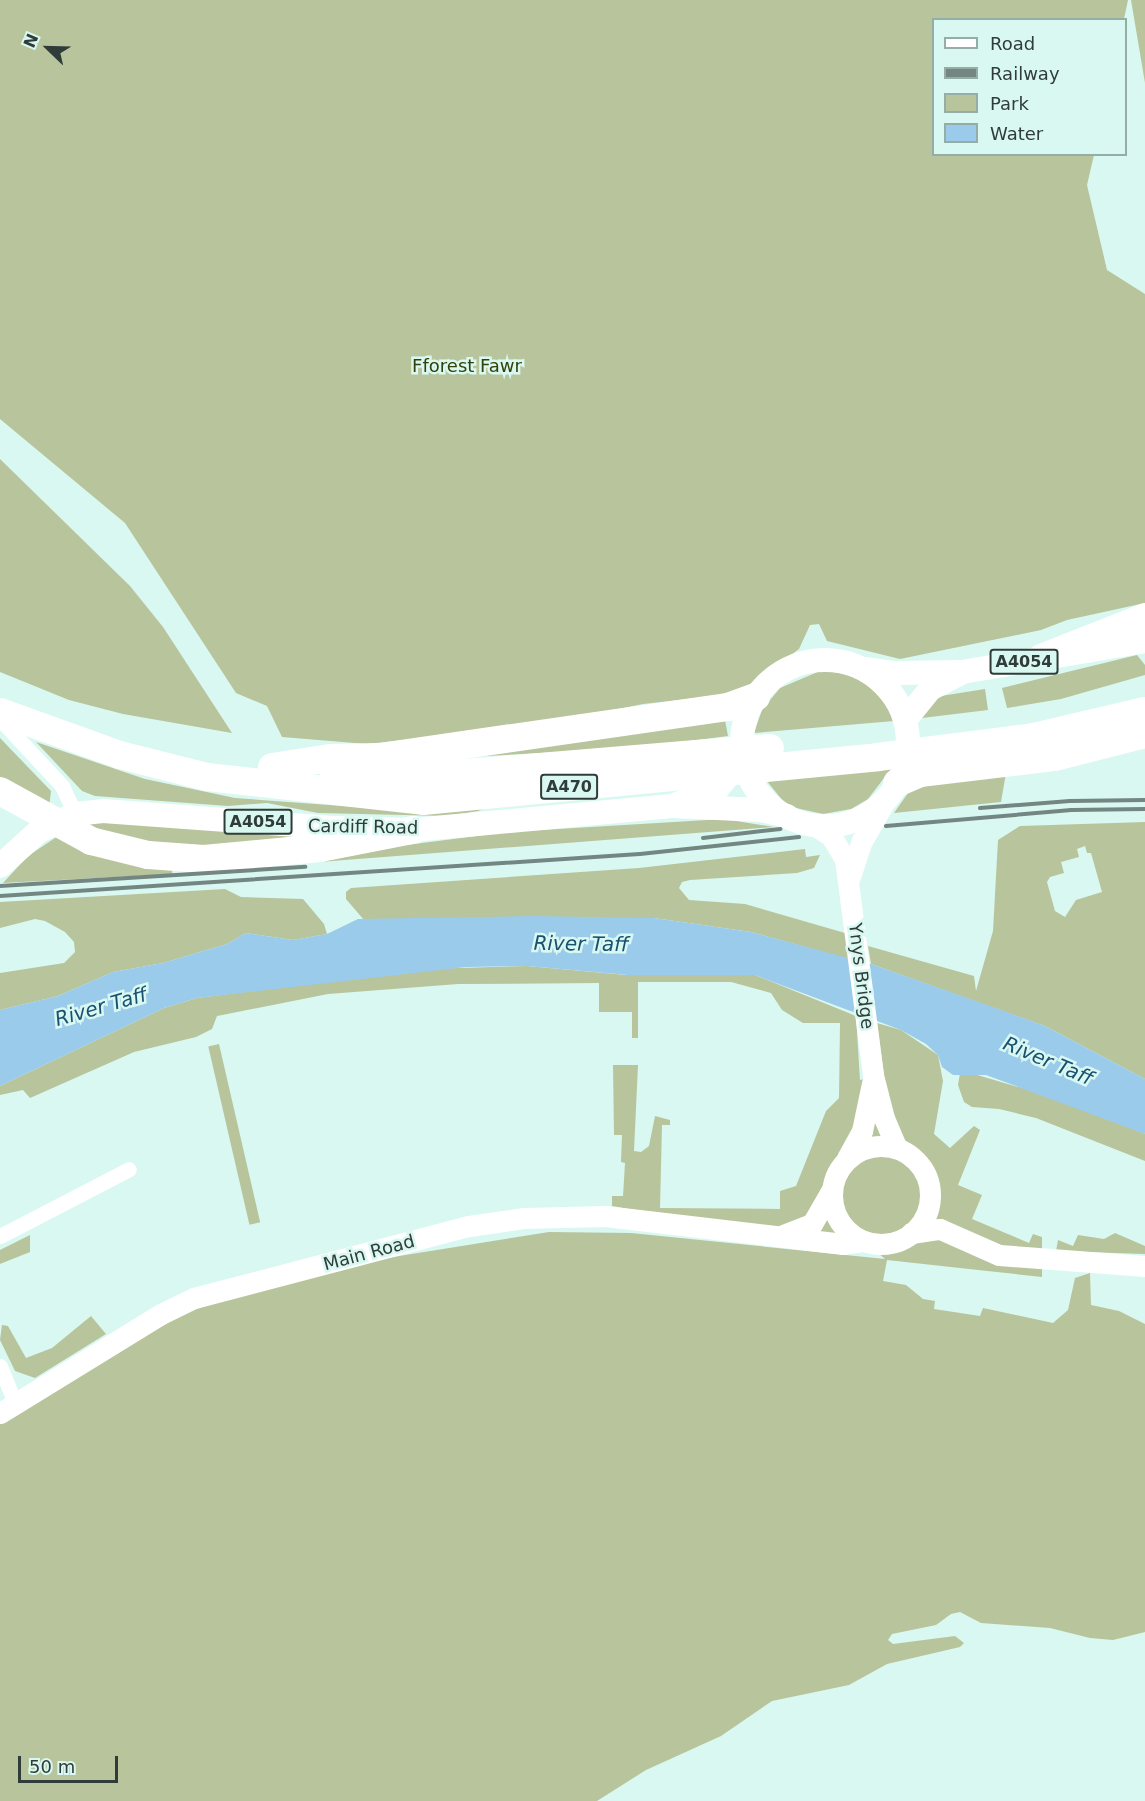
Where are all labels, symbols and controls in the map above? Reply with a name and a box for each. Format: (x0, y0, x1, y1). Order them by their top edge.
north arrow (18, 18, 78, 78)
legend (932, 18, 1127, 156)
text: N (20, 31, 42, 51)
text: Road (990, 33, 1035, 54)
text: Railway (990, 63, 1060, 84)
text: Park (990, 93, 1029, 114)
text: Water (990, 123, 1043, 144)
park label: Fforest Fawr (412, 355, 522, 377)
road number: A4054 (990, 649, 1058, 675)
road number: A470 (539, 774, 599, 800)
road number: A4054 (224, 809, 292, 835)
street label: Cardiff Road (308, 815, 418, 839)
street label: Ynys Bridge (844, 922, 878, 1030)
water label: River Taff (533, 931, 629, 957)
water label: River Taff (52, 982, 150, 1032)
water label: River Taff (1000, 1031, 1096, 1091)
street label: Main Road (321, 1230, 417, 1276)
scale bar (21, 1744, 122, 1782)
text: 50 m (29, 1756, 75, 1777)

